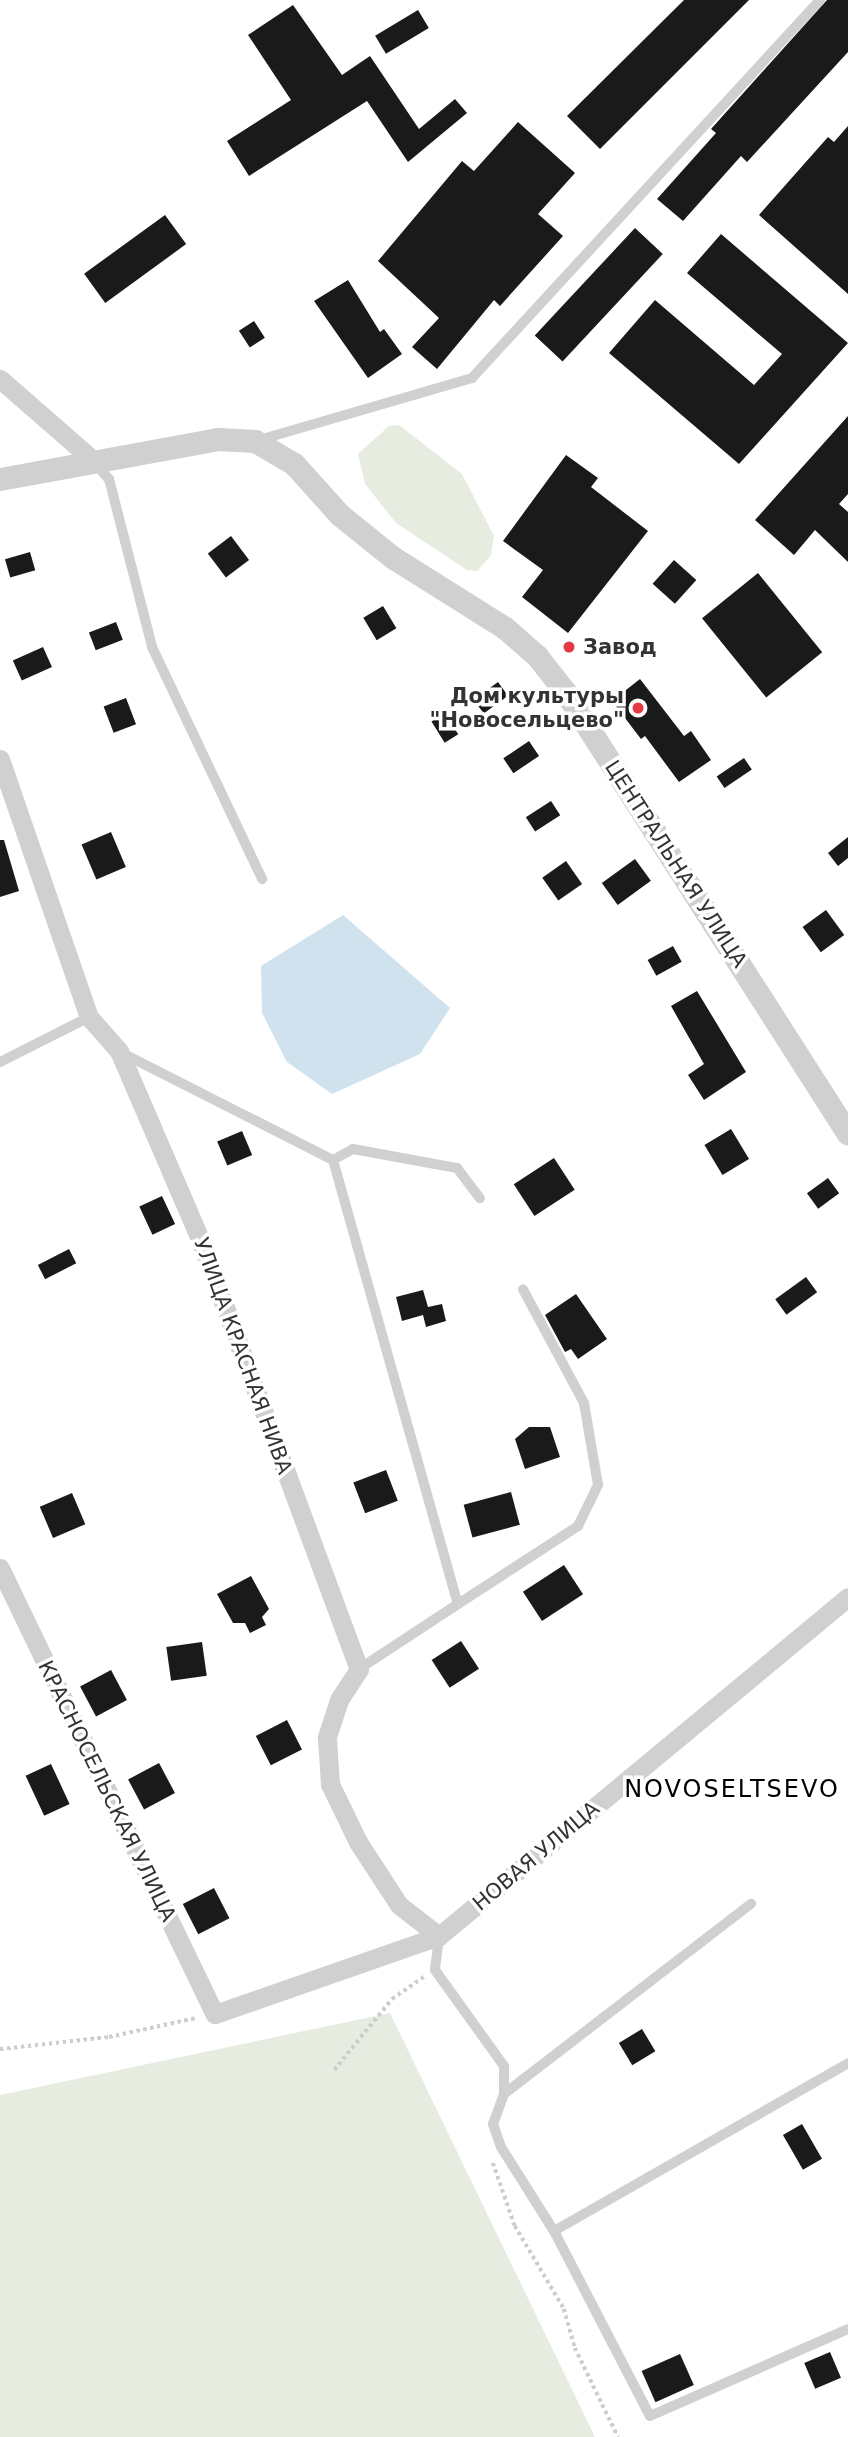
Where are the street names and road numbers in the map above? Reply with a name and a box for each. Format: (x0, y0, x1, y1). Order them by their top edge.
street label: ЦЕНТРАЛЬНАЯ УЛИЦА (600, 756, 752, 972)
street label: УЛИЦА КРАСНАЯ НИВА (188, 1234, 298, 1478)
street label: КРАСНОСЕЛЬСКАЯ УЛИЦА (33, 1656, 181, 1926)
street label: НОВАЯ УЛИЦА (468, 1796, 604, 1916)

